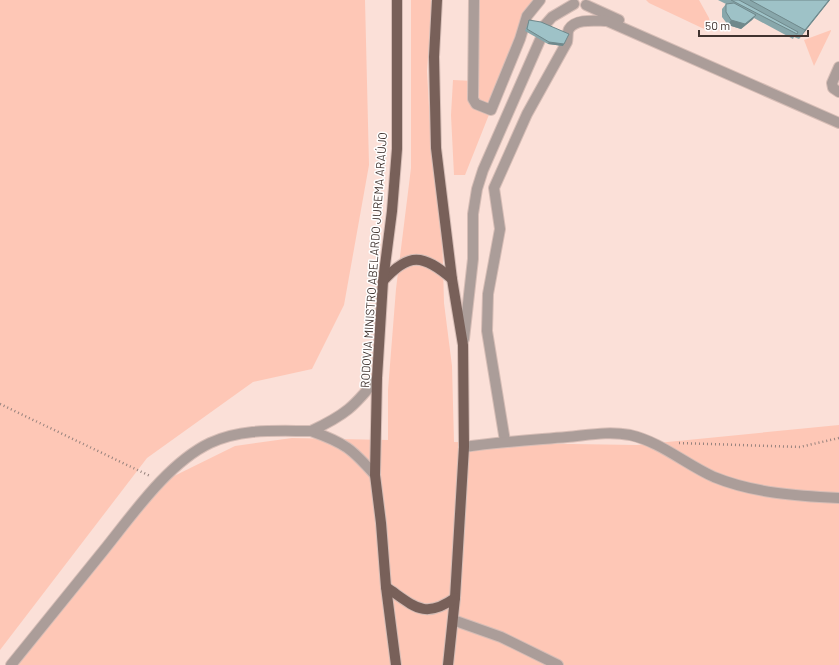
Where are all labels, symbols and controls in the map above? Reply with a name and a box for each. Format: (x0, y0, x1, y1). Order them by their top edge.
scale bar (699, 12, 808, 38)
text: 50 m (705, 18, 730, 32)
street label: RODOVIA MINISTRO ABELARDO JUREMA ARAÚJO (357, 132, 389, 388)

